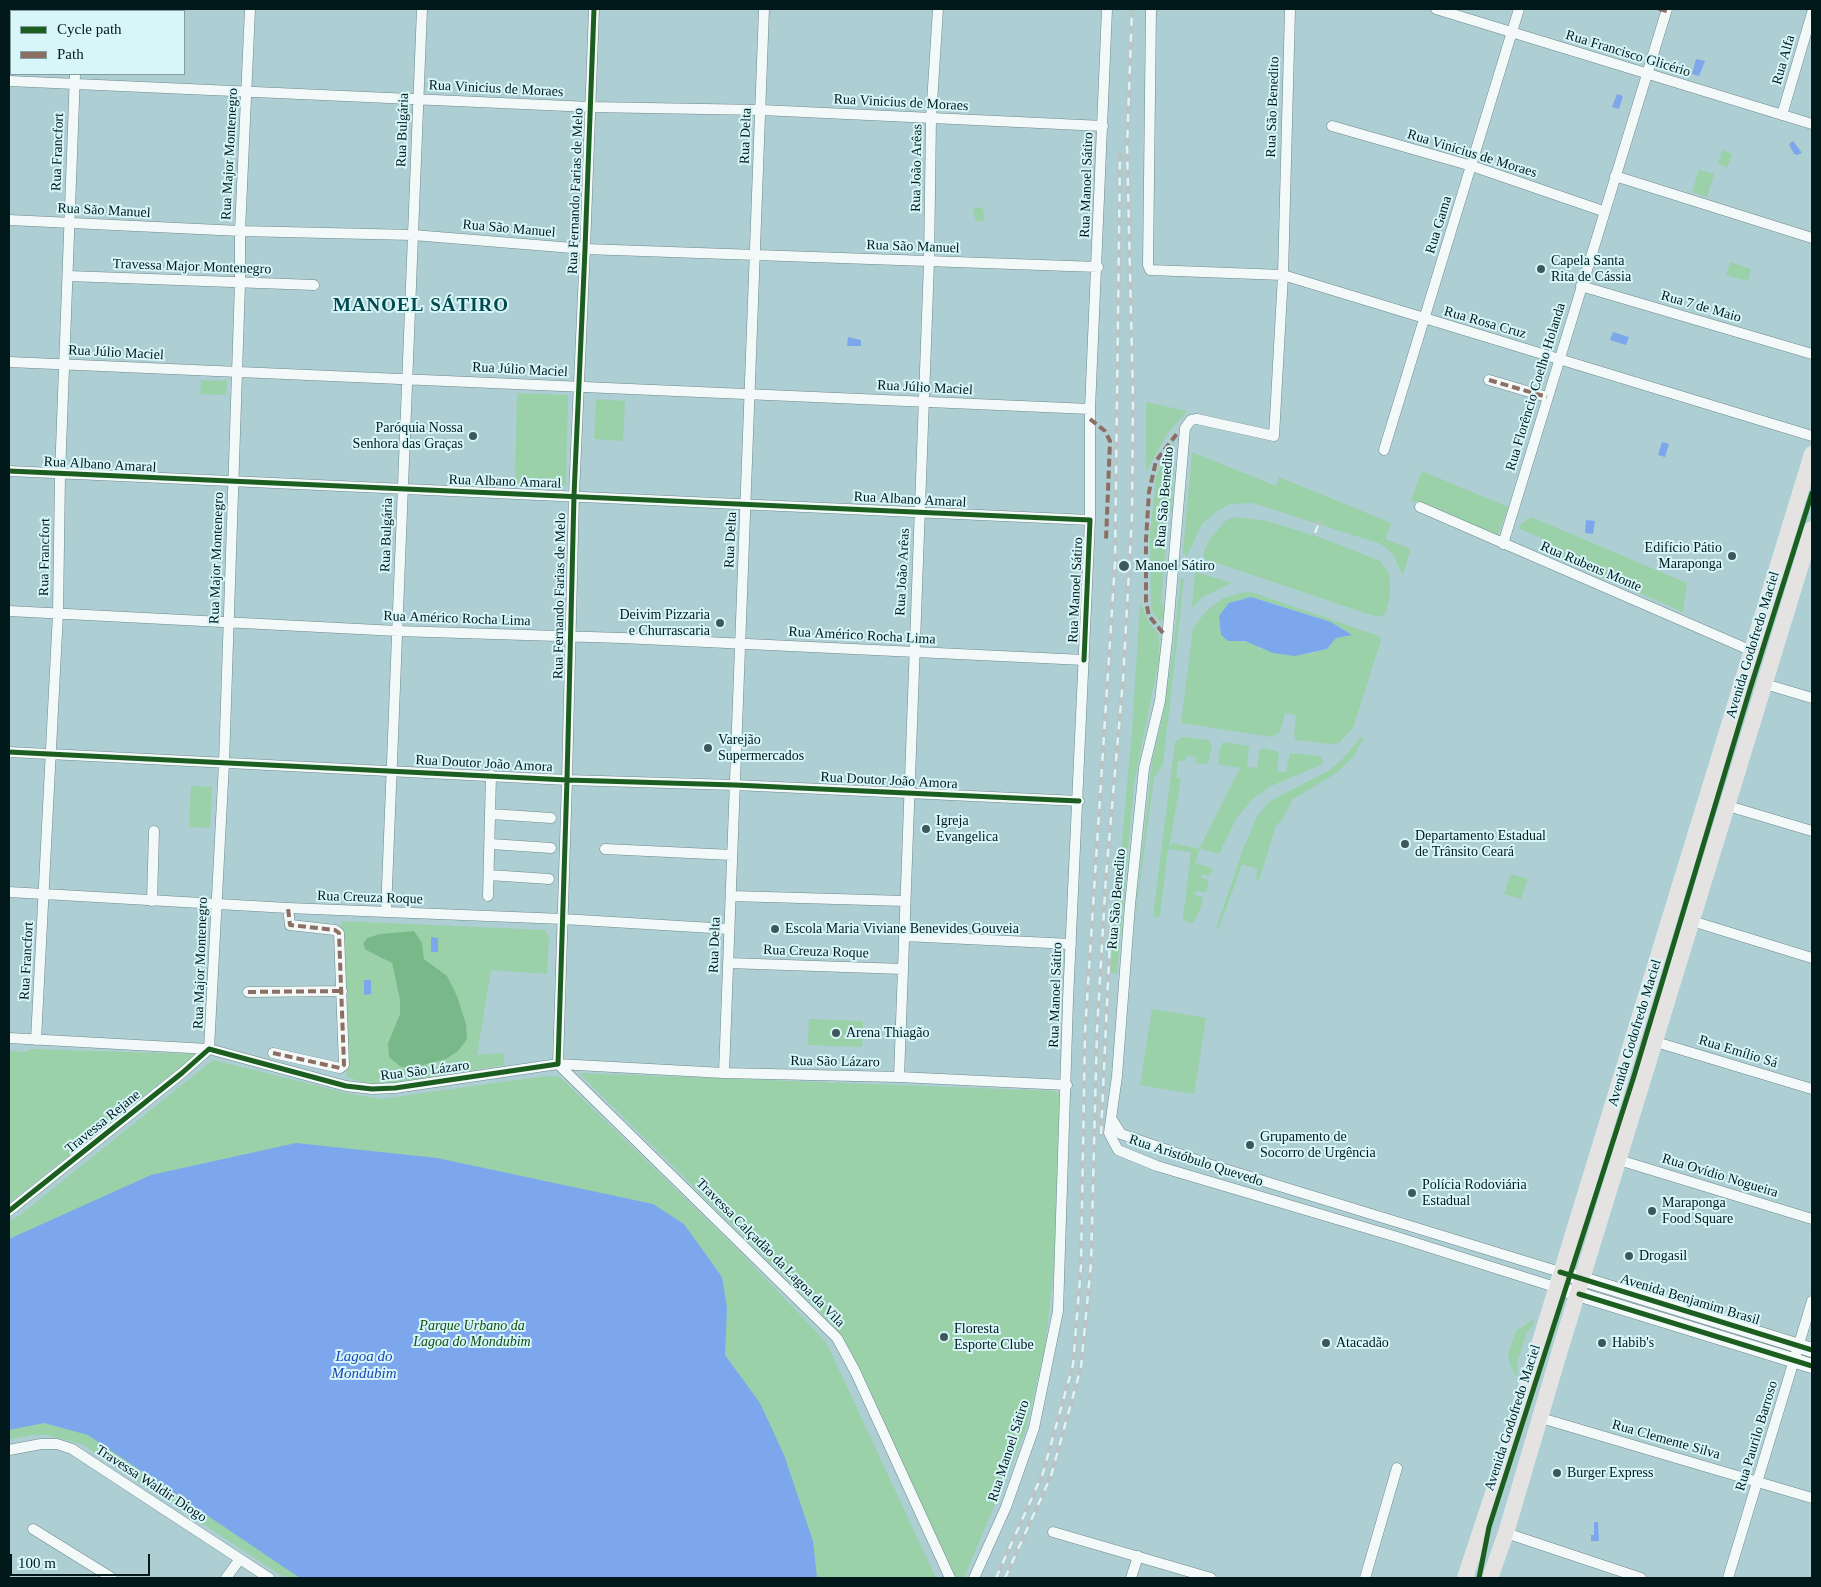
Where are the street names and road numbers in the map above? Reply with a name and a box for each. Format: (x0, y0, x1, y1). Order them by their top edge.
street label: Rua Francisco Glicério (1563, 27, 1693, 81)
street label: Rua Alfa (1769, 33, 1799, 87)
street label: Rua São Benedito (1263, 56, 1283, 158)
street label: Rua Vinicius de Moraes (428, 77, 564, 101)
street label: Rua Major Montenegro (218, 88, 242, 220)
street label: Rua Vinicius de Moraes (833, 91, 969, 115)
street label: Rua Bulgária (393, 93, 413, 167)
street label: Rua Fernando Farias de Melo (565, 108, 587, 274)
street label: Rua Delta (737, 108, 755, 164)
street label: Rua Francfort (48, 113, 68, 191)
street label: Rua João Arêas (908, 124, 926, 212)
street label: Rua Vinicius de Moraes (1405, 126, 1539, 182)
street label: Rua Manoel Sátiro (1077, 132, 1097, 238)
street label: Rua Gama (1422, 194, 1456, 256)
street label: Rua São Manuel (57, 200, 151, 222)
street label: Rua São Manuel (462, 217, 556, 241)
street label: Rua São Manuel (866, 237, 960, 257)
street label: Travessa Major Montenegro (112, 256, 272, 278)
street label: Rua 7 de Maio (1659, 288, 1743, 326)
street label: Rua Florêncio Coelho Holanda (1502, 301, 1570, 473)
street label: Rua Rosa Cruz (1442, 303, 1528, 343)
street label: Rua Júlio Maciel (68, 342, 164, 364)
street label: Rua Júlio Maciel (472, 359, 568, 381)
street label: Rua Júlio Maciel (877, 377, 973, 399)
street label: Rua São Benedito (1152, 446, 1178, 548)
street label: Rua Albano Amaral (43, 454, 157, 476)
street label: Rua Albano Amaral (448, 472, 562, 492)
street label: Rua Albano Amaral (853, 489, 967, 511)
street label: Rua Major Montenegro (206, 492, 228, 624)
street label: Rua Bulgária (377, 498, 397, 572)
street label: Rua Delta (721, 511, 741, 569)
street label: Rua Fernando Farias de Melo (550, 513, 570, 679)
street label: Rua Francfort (36, 518, 54, 596)
street label: Rua João Arêas (892, 528, 914, 616)
street label: Rua Manoel Sátiro (1065, 537, 1087, 643)
street label: Rua Rubens Monte (1538, 538, 1644, 596)
street label: Avenida Godofredo Maciel (1723, 569, 1783, 721)
street label: Rua Américo Rocha Lima (383, 608, 531, 630)
street label: Rua Américo Rocha Lima (788, 624, 936, 648)
street label: Rua Doutor João Amora (415, 752, 553, 776)
street label: Rua Doutor João Amora (820, 769, 958, 793)
street label: Rua São Benedito (1104, 848, 1130, 950)
street label: Rua Creuza Roque (317, 888, 423, 908)
street label: Rua Major Montenegro (190, 897, 212, 1029)
street label: Rua Delta (706, 917, 724, 973)
street label: Rua Francfort (17, 922, 37, 1000)
street label: Rua Creuza Roque (763, 942, 869, 962)
street label: Rua Manoel Sátiro (1046, 942, 1066, 1048)
street label: Avenida Godofredo Maciel (1605, 957, 1665, 1109)
street label: Rua Emílio Sá (1696, 1032, 1780, 1072)
street label: Rua São Lázaro (790, 1053, 880, 1071)
street label: Rua São Lázaro (380, 1057, 470, 1085)
street label: Travessa Rejane (62, 1087, 144, 1157)
street label: Rua Aristóbulo Quevedo (1127, 1131, 1265, 1191)
street label: Rua Ovídio Nogueira (1660, 1150, 1780, 1202)
street label: Travessa Calçadão da Lagoa da Vila (692, 1175, 848, 1331)
street label: Avenida Benjamim Brasil (1618, 1271, 1762, 1329)
street label: Avenida Godofredo Maciel (1481, 1343, 1545, 1493)
street label: Rua Paurilo Barroso (1732, 1379, 1782, 1493)
street label: Rua Manoel Sátiro (985, 1398, 1033, 1504)
street label: Rua Clemente Silva (1610, 1416, 1722, 1464)
street label: Travessa Waldir Diogo (92, 1442, 210, 1526)

